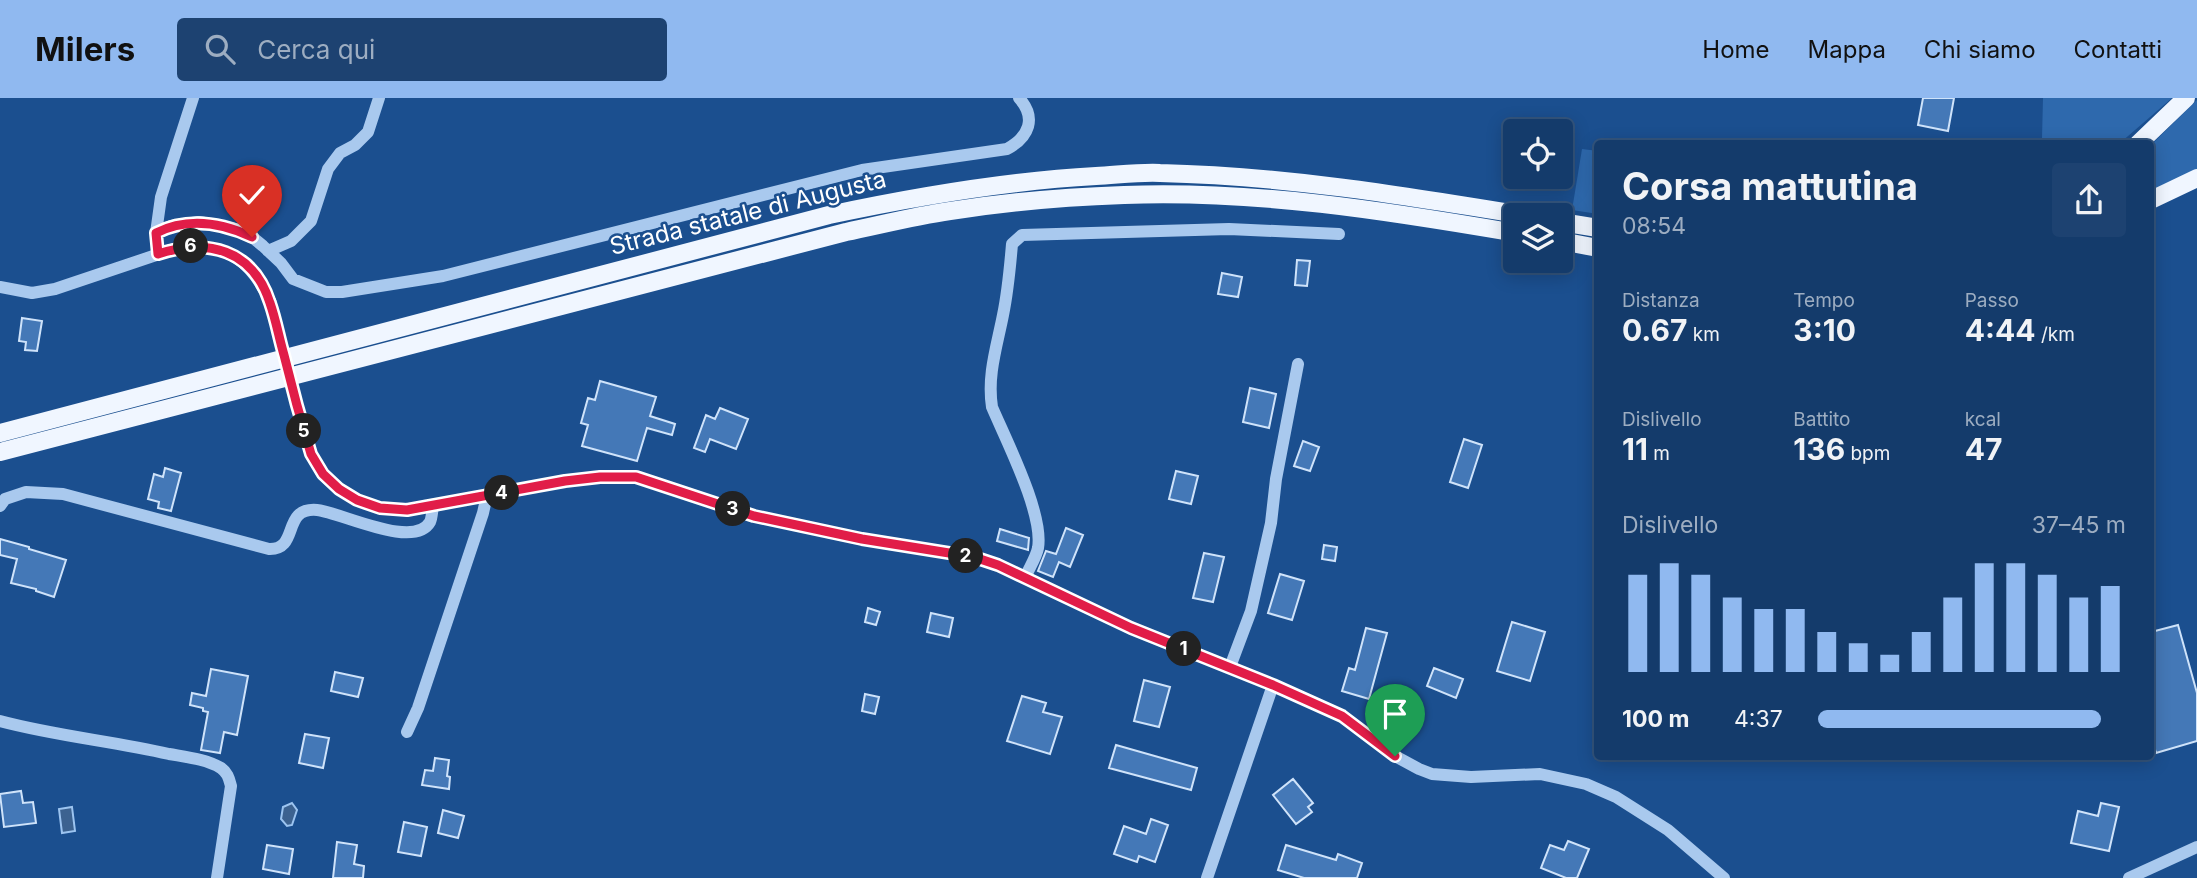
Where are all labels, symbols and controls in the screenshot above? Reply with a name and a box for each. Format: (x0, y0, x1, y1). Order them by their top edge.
search box (177, 18, 667, 81)
text: Milers (35, 29, 135, 69)
icon: search (201, 30, 239, 68)
text: Cerca qui (257, 34, 375, 65)
text: Home (1702, 35, 1770, 64)
text: Mappa (1808, 35, 1886, 64)
text: Chi siamo (1924, 35, 2036, 64)
text: Contatti (2074, 35, 2162, 64)
map controls (1503, 119, 1573, 273)
button: locate (1503, 119, 1573, 189)
text: Corsa mattutina (1622, 163, 1918, 209)
button: share (2052, 163, 2126, 237)
street label: Strada statale di Augusta (607, 164, 889, 261)
pin (222, 165, 282, 237)
icon: check (233, 176, 271, 214)
button: layers (1503, 203, 1573, 273)
text: 08:54 (1622, 212, 1686, 240)
pin: 6 (174, 228, 208, 264)
text: 6 (184, 234, 197, 257)
text: Distanza (1622, 289, 1700, 312)
text: Tempo (1793, 289, 1855, 312)
text: Passo (1965, 289, 2019, 312)
text: 0.67 (1622, 312, 1687, 348)
text: 3:10 (1793, 312, 1856, 348)
text: 4:44 (1965, 312, 2036, 348)
text: km (1687, 323, 1720, 346)
text: /km (2036, 323, 2075, 346)
text: Dislivello (1622, 408, 1702, 431)
text: Battito (1793, 408, 1850, 431)
text: kcal (1965, 408, 2001, 431)
pin: 5 (286, 414, 322, 448)
text: 5 (297, 419, 310, 442)
text: 11 (1622, 431, 1648, 467)
text: 136 (1793, 431, 1845, 467)
text: 47 (1965, 431, 2002, 467)
text: m (1648, 442, 1670, 465)
text: bpm (1845, 442, 1890, 465)
pin: 4 (484, 476, 520, 510)
text: 4 (495, 481, 508, 504)
pin: 3 (716, 492, 750, 526)
text: 3 (726, 497, 739, 520)
text: Dislivello (1622, 511, 1718, 539)
text: 37–45 m (2032, 511, 2126, 539)
pin: 2 (948, 538, 984, 574)
text: 2 (960, 544, 971, 567)
pin: 1 (1166, 632, 1202, 666)
text: 1 (1179, 637, 1188, 660)
pin (1365, 684, 1425, 756)
icon: arrive (1376, 695, 1414, 733)
text: 100 m (1622, 705, 1689, 733)
text: 4:37 (1734, 705, 1783, 733)

